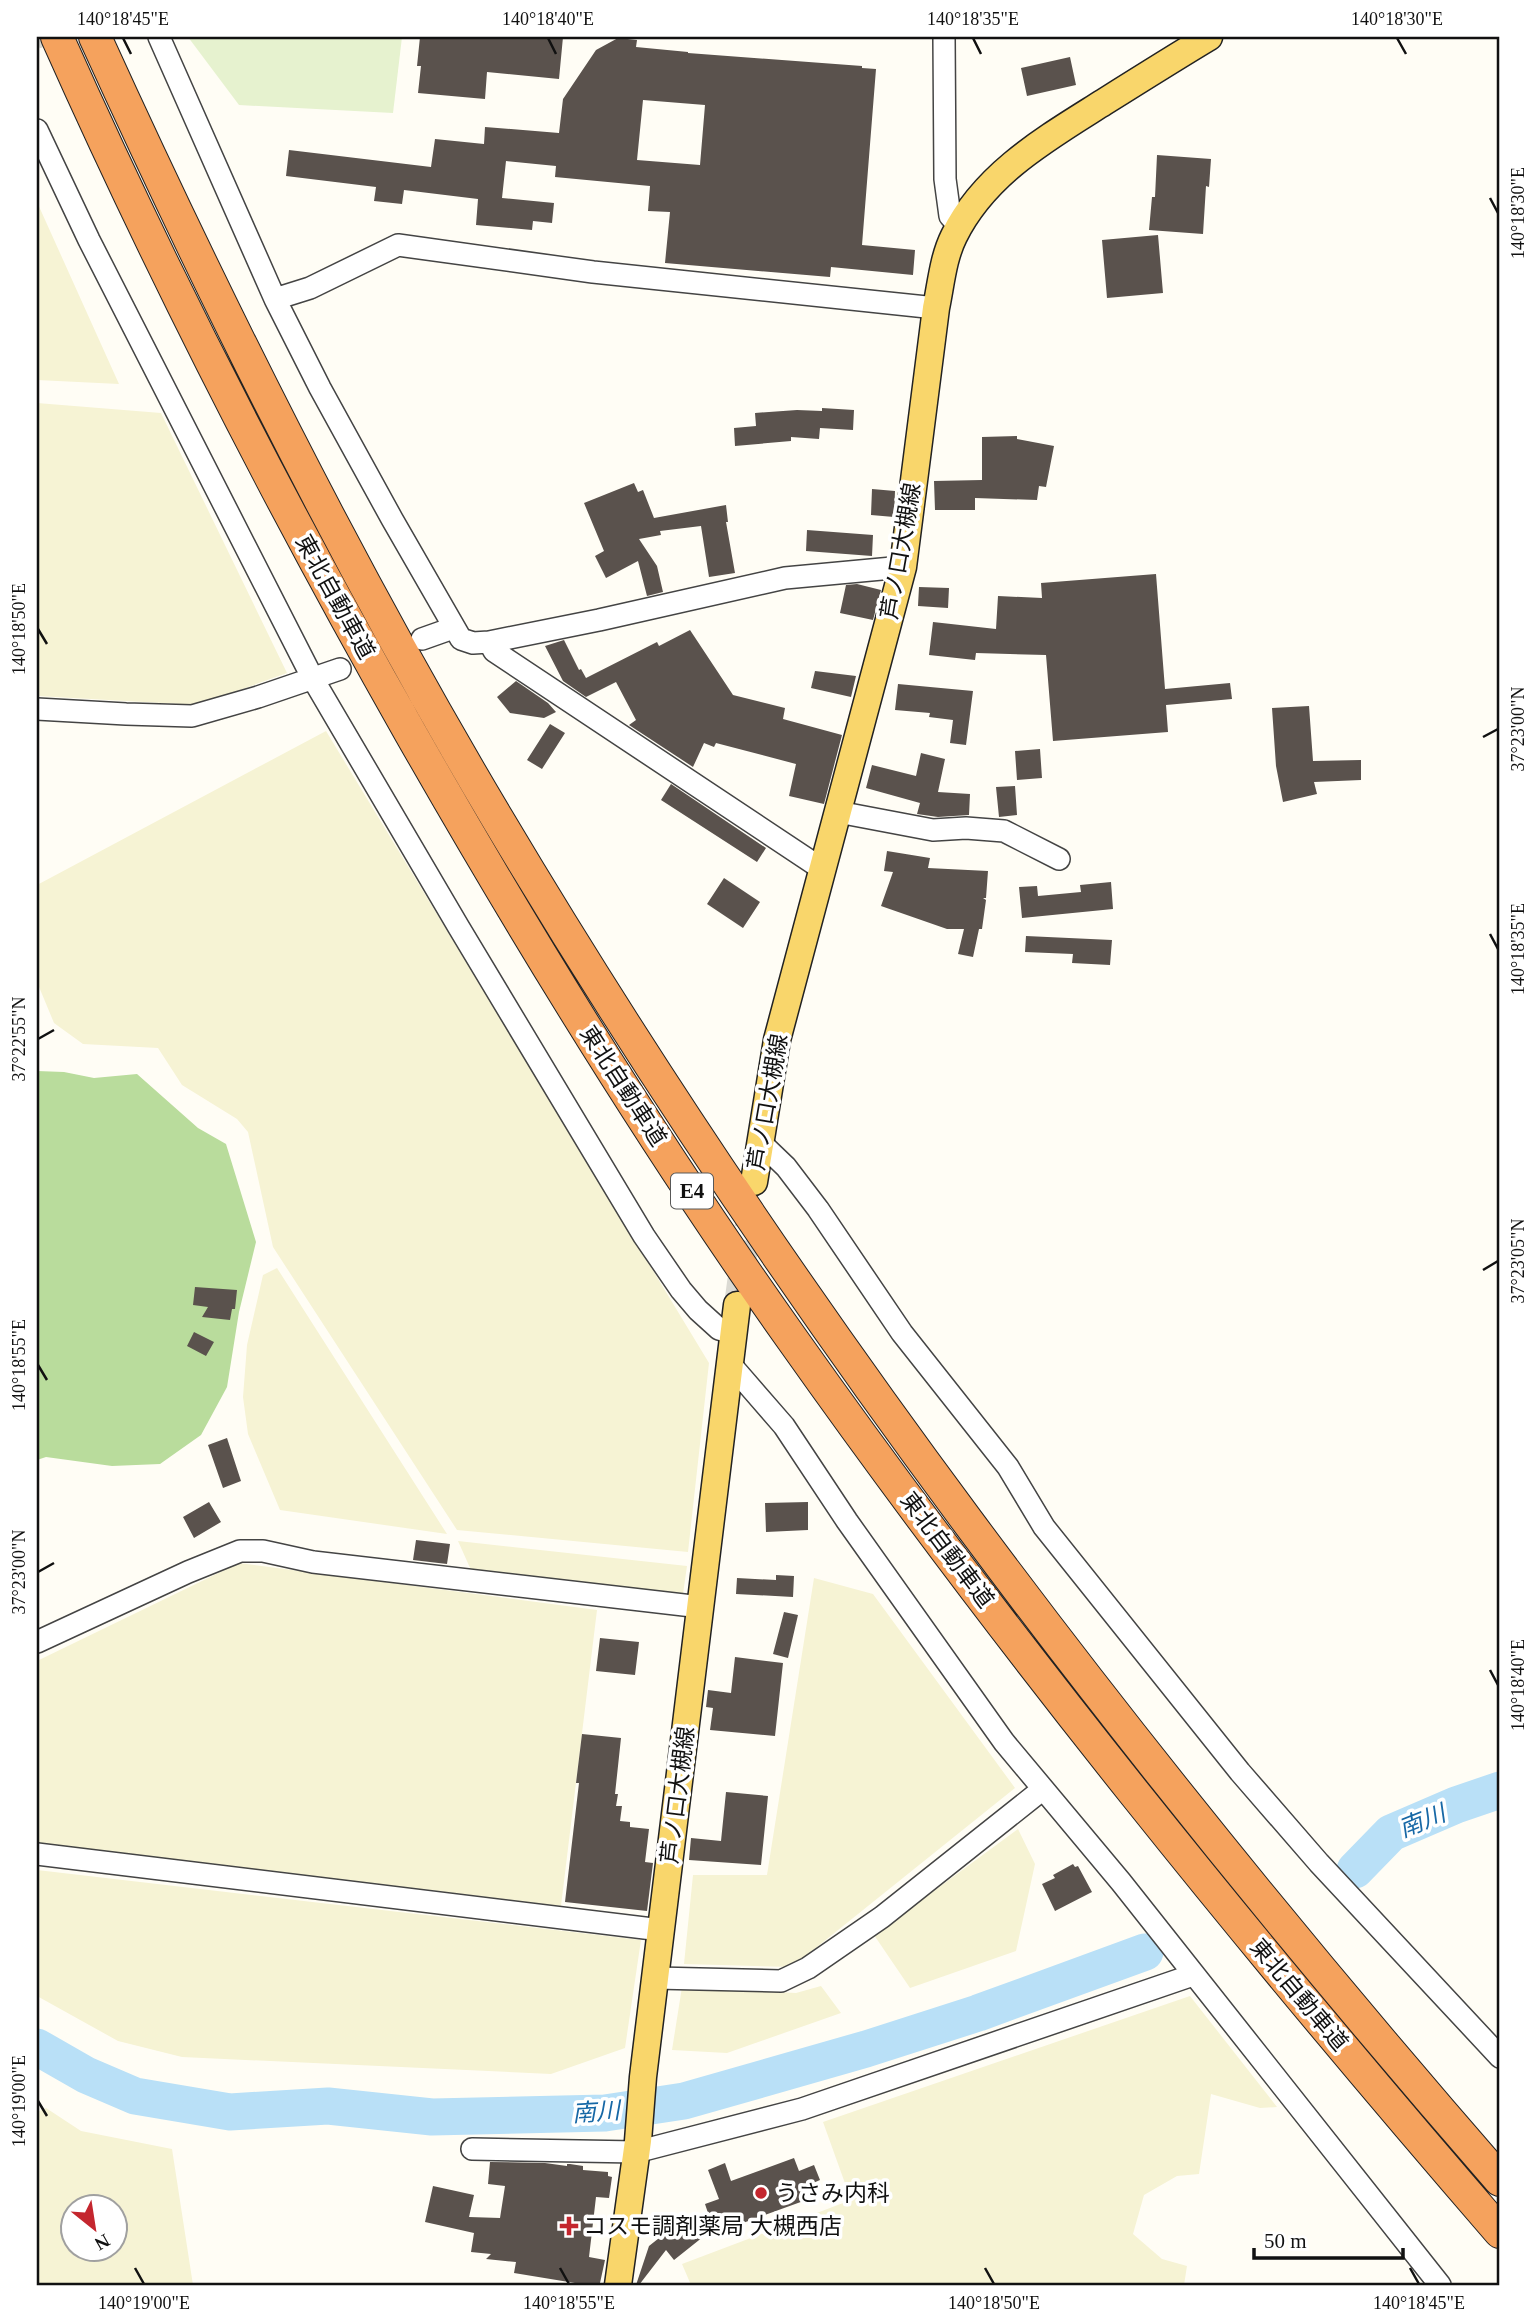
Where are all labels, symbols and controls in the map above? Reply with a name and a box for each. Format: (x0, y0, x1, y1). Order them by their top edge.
text: 140°18'45"E (77, 9, 169, 29)
text: 140°18'40"E (502, 9, 594, 29)
text: 140°18'35"E (927, 9, 1019, 29)
text: 140°18'30"E (1351, 9, 1443, 29)
text: 140°18'30"E (1508, 167, 1528, 259)
street label: 芦ノ口大槻線 (877, 481, 925, 621)
street label: 東北自動車道 (291, 531, 379, 663)
text: 140°18'50"E (9, 583, 29, 675)
text: 37°23'00"N (1508, 687, 1528, 771)
text: 140°18'35"E (1508, 903, 1528, 995)
text: 37°22'55"N (9, 997, 29, 1081)
street label: 東北自動車道 (575, 1021, 671, 1151)
street label: 芦ノ口大槻線 (744, 1032, 792, 1172)
road number: E4 (671, 1174, 713, 1208)
text: 37°23'05"N (1508, 1219, 1528, 1303)
text: 140°18'55"E (9, 1319, 29, 1411)
street label: 東北自動車道 (895, 1487, 999, 1613)
text: 37°23'00"N (9, 1530, 29, 1614)
text: 140°18'40"E (1508, 1639, 1528, 1731)
street label: 芦ノ口大槻線 (657, 1725, 699, 1865)
water label: 南川 (1395, 1799, 1452, 1842)
street label: 東北自動車道 (1245, 1934, 1353, 2056)
text: 140°19'00"E (9, 2055, 29, 2147)
water label: 南川 (571, 2097, 624, 2127)
place label: うさみ内科 (775, 2181, 890, 2206)
marker: うさみ内科 (753, 2185, 769, 2201)
north arrow (60, 2192, 130, 2262)
place label: コスモ調剤薬局 大槻西店 (583, 2214, 842, 2239)
scale bar (1254, 2217, 1402, 2261)
marker: コスモ調剤薬局 大槻西店 (561, 2218, 577, 2234)
text: 50 m (1264, 2229, 1307, 2253)
text: N (91, 2230, 113, 2255)
text: 140°19'00"E (98, 2293, 190, 2313)
text: 140°18'55"E (523, 2293, 615, 2313)
text: 140°18'50"E (948, 2293, 1040, 2313)
text: 140°18'45"E (1373, 2293, 1465, 2313)

